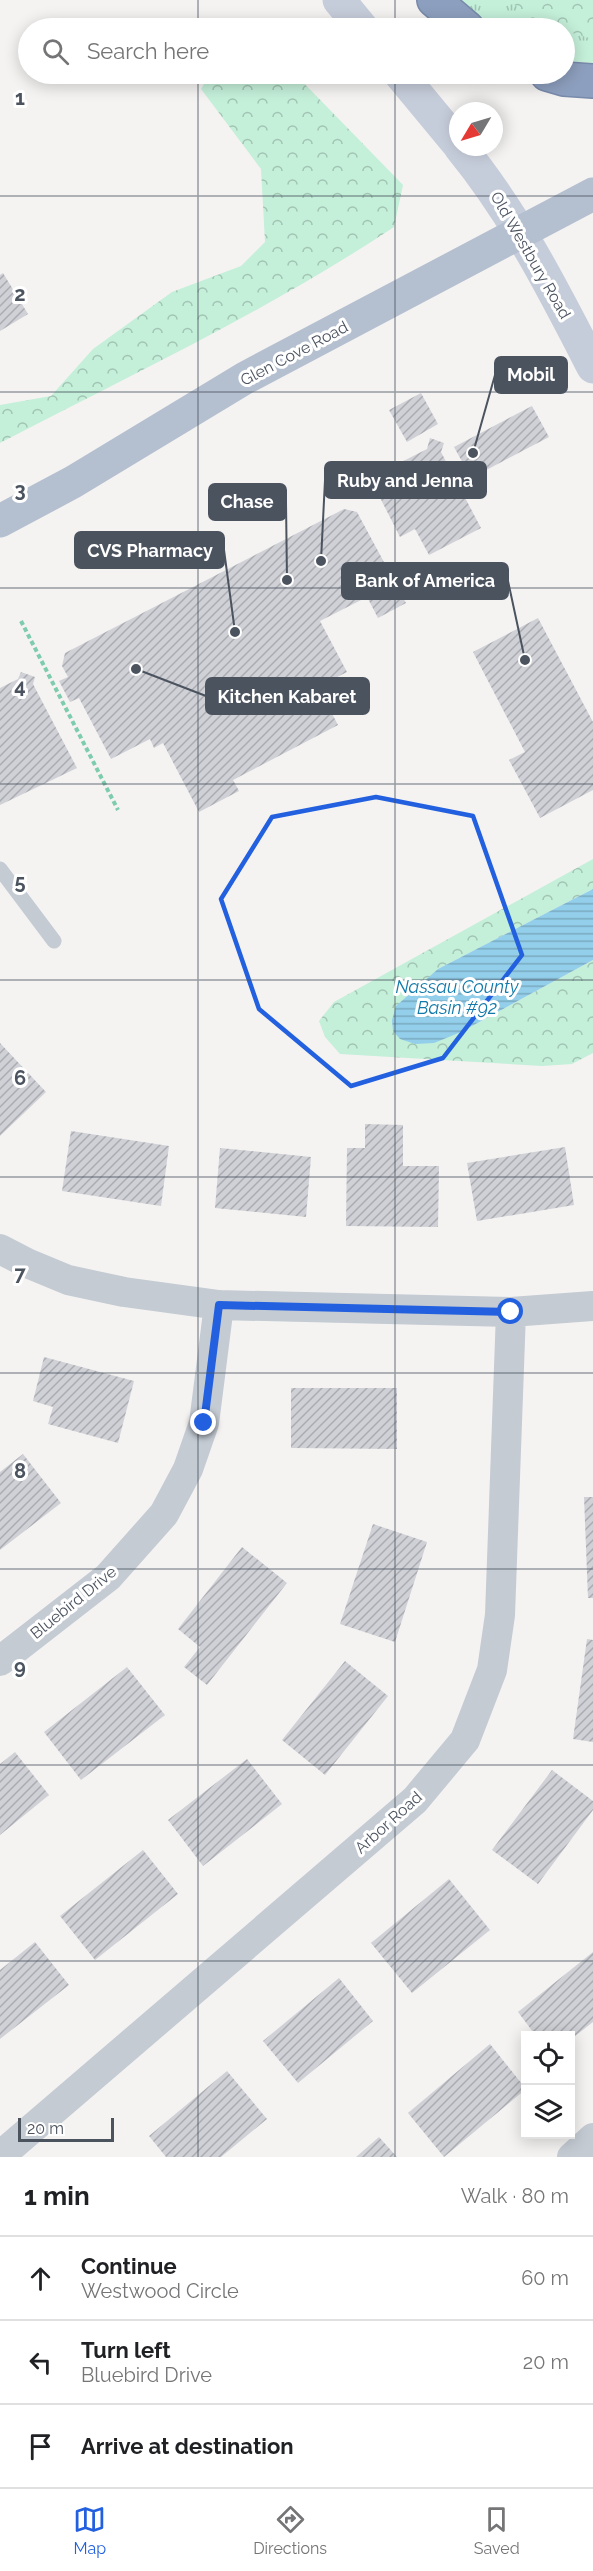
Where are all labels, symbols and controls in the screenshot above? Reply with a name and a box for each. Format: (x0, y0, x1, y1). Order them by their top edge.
search box (18, 18, 575, 84)
icon: search (39, 35, 72, 68)
text: Search here (87, 38, 209, 64)
text: 1 (15, 86, 25, 110)
north arrow (449, 102, 503, 156)
street label: Old Westbury Road (486, 188, 575, 322)
text: 2 (14, 282, 26, 306)
street label: Glen Cove Road (237, 317, 351, 390)
callout: Mobil (495, 357, 567, 393)
text: Mobil (507, 364, 555, 385)
callout: Ruby and Jenna (325, 462, 486, 498)
text: Ruby and Jenna (337, 470, 473, 491)
text: 3 (14, 478, 26, 502)
callout: Chase (209, 484, 286, 520)
text: Chase (220, 491, 274, 512)
callout: CVS Pharmacy (75, 532, 224, 568)
text: CVS Pharmacy (87, 540, 213, 561)
callout: Bank of America (342, 563, 508, 599)
text: Bank of America (355, 570, 495, 591)
text: 4 (14, 674, 26, 698)
callout: Kitchen Kabaret (206, 678, 369, 714)
text: Kitchen Kabaret (218, 686, 357, 707)
text: 5 (14, 870, 26, 894)
water label: Nassau County Basin #92 (395, 976, 520, 1018)
text: 6 (14, 1066, 26, 1090)
text: 7 (14, 1262, 26, 1286)
route start (497, 1298, 523, 1324)
route end (190, 1409, 216, 1435)
text: 8 (14, 1459, 26, 1483)
street label: Bluebird Drive (27, 1562, 120, 1643)
text: 9 (14, 1655, 26, 1679)
street label: Arbor Road (351, 1787, 426, 1857)
map controls (521, 2031, 575, 2139)
button: locate (521, 2031, 575, 2085)
button: layers (521, 2085, 575, 2139)
scale bar (18, 2115, 114, 2142)
text: 20 m (27, 2119, 64, 2138)
text: 1 min (24, 2181, 90, 2211)
text: Walk · 80 m (461, 2184, 569, 2208)
text: Continue (81, 2253, 177, 2279)
icon: ahead (24, 2262, 57, 2295)
text: 60 m (521, 2266, 569, 2290)
text: Westwood Circle (81, 2279, 239, 2303)
text: Turn left (81, 2337, 171, 2363)
icon: left (24, 2346, 57, 2379)
text: 20 m (523, 2350, 569, 2374)
text: Bluebird Drive (81, 2363, 212, 2387)
icon: arrive (24, 2430, 57, 2463)
text: Arrive at destination (81, 2433, 294, 2459)
tab: Map (73, 2503, 106, 2558)
tab: Directions (253, 2503, 327, 2558)
tab: Saved (474, 2503, 520, 2558)

